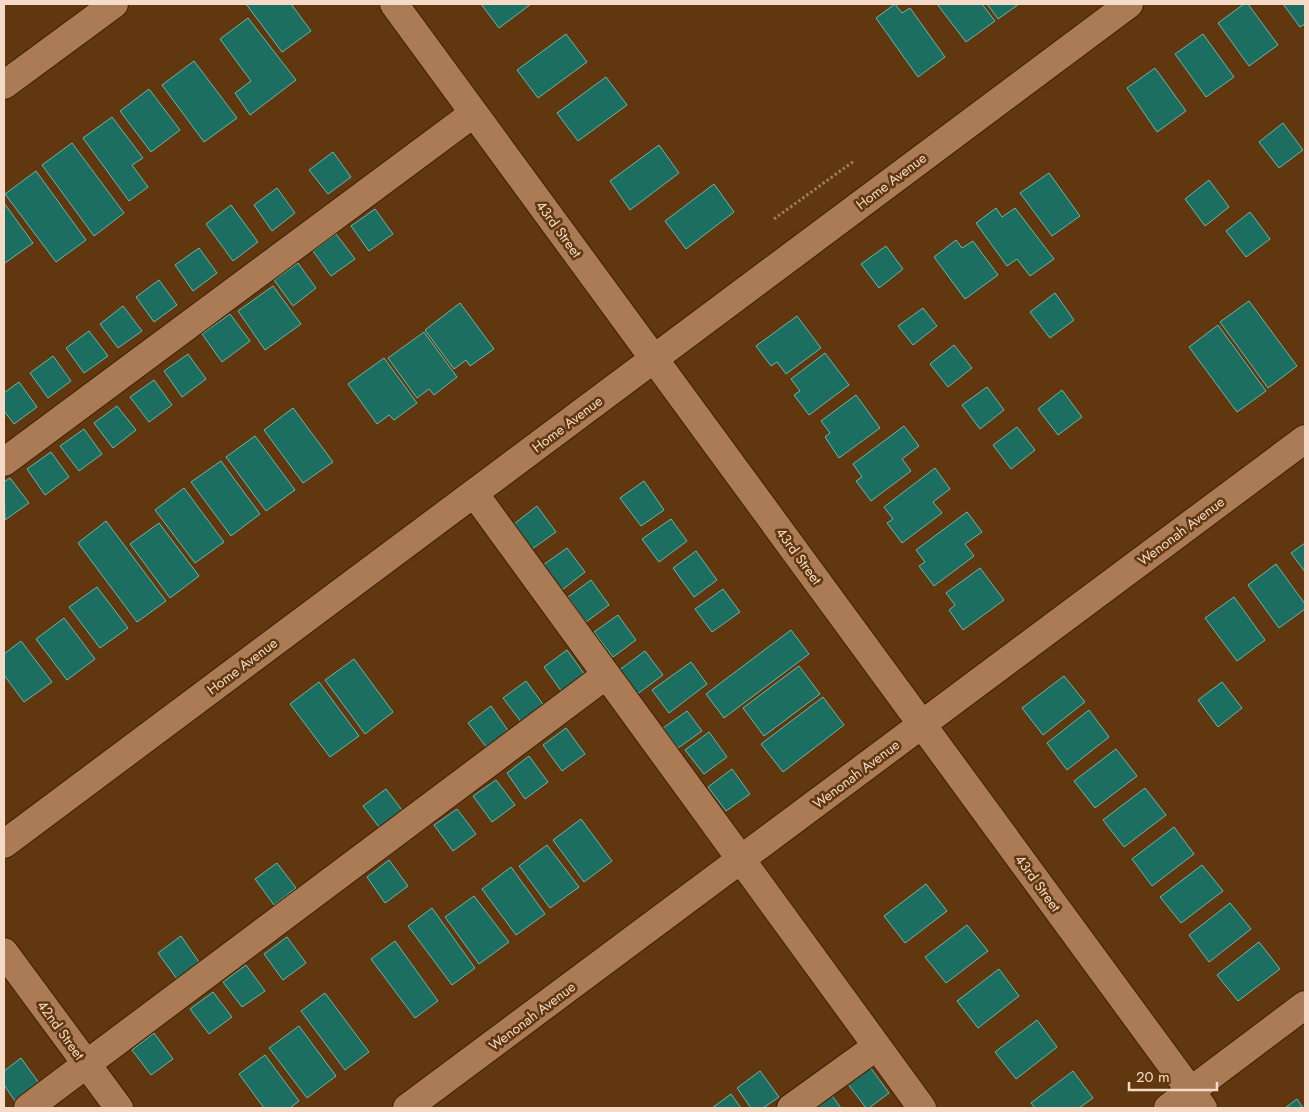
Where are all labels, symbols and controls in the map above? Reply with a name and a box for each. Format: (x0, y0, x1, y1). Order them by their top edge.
street label: Home Avenue (852, 148, 930, 214)
street label: 43rd Street (531, 196, 587, 262)
street label: Home Avenue (528, 391, 606, 457)
street label: Wenonah Avenue (1133, 492, 1229, 570)
street label: 43rd Street (771, 523, 827, 589)
street label: Home Avenue (203, 633, 281, 699)
street label: Wenonah Avenue (808, 735, 904, 813)
street label: 43rd Street (1010, 850, 1066, 916)
street label: Wenonah Avenue (484, 977, 580, 1055)
street label: 42nd Street (33, 996, 90, 1064)
scale bar (1129, 1060, 1216, 1092)
text: 20 m (1136, 1066, 1170, 1088)

